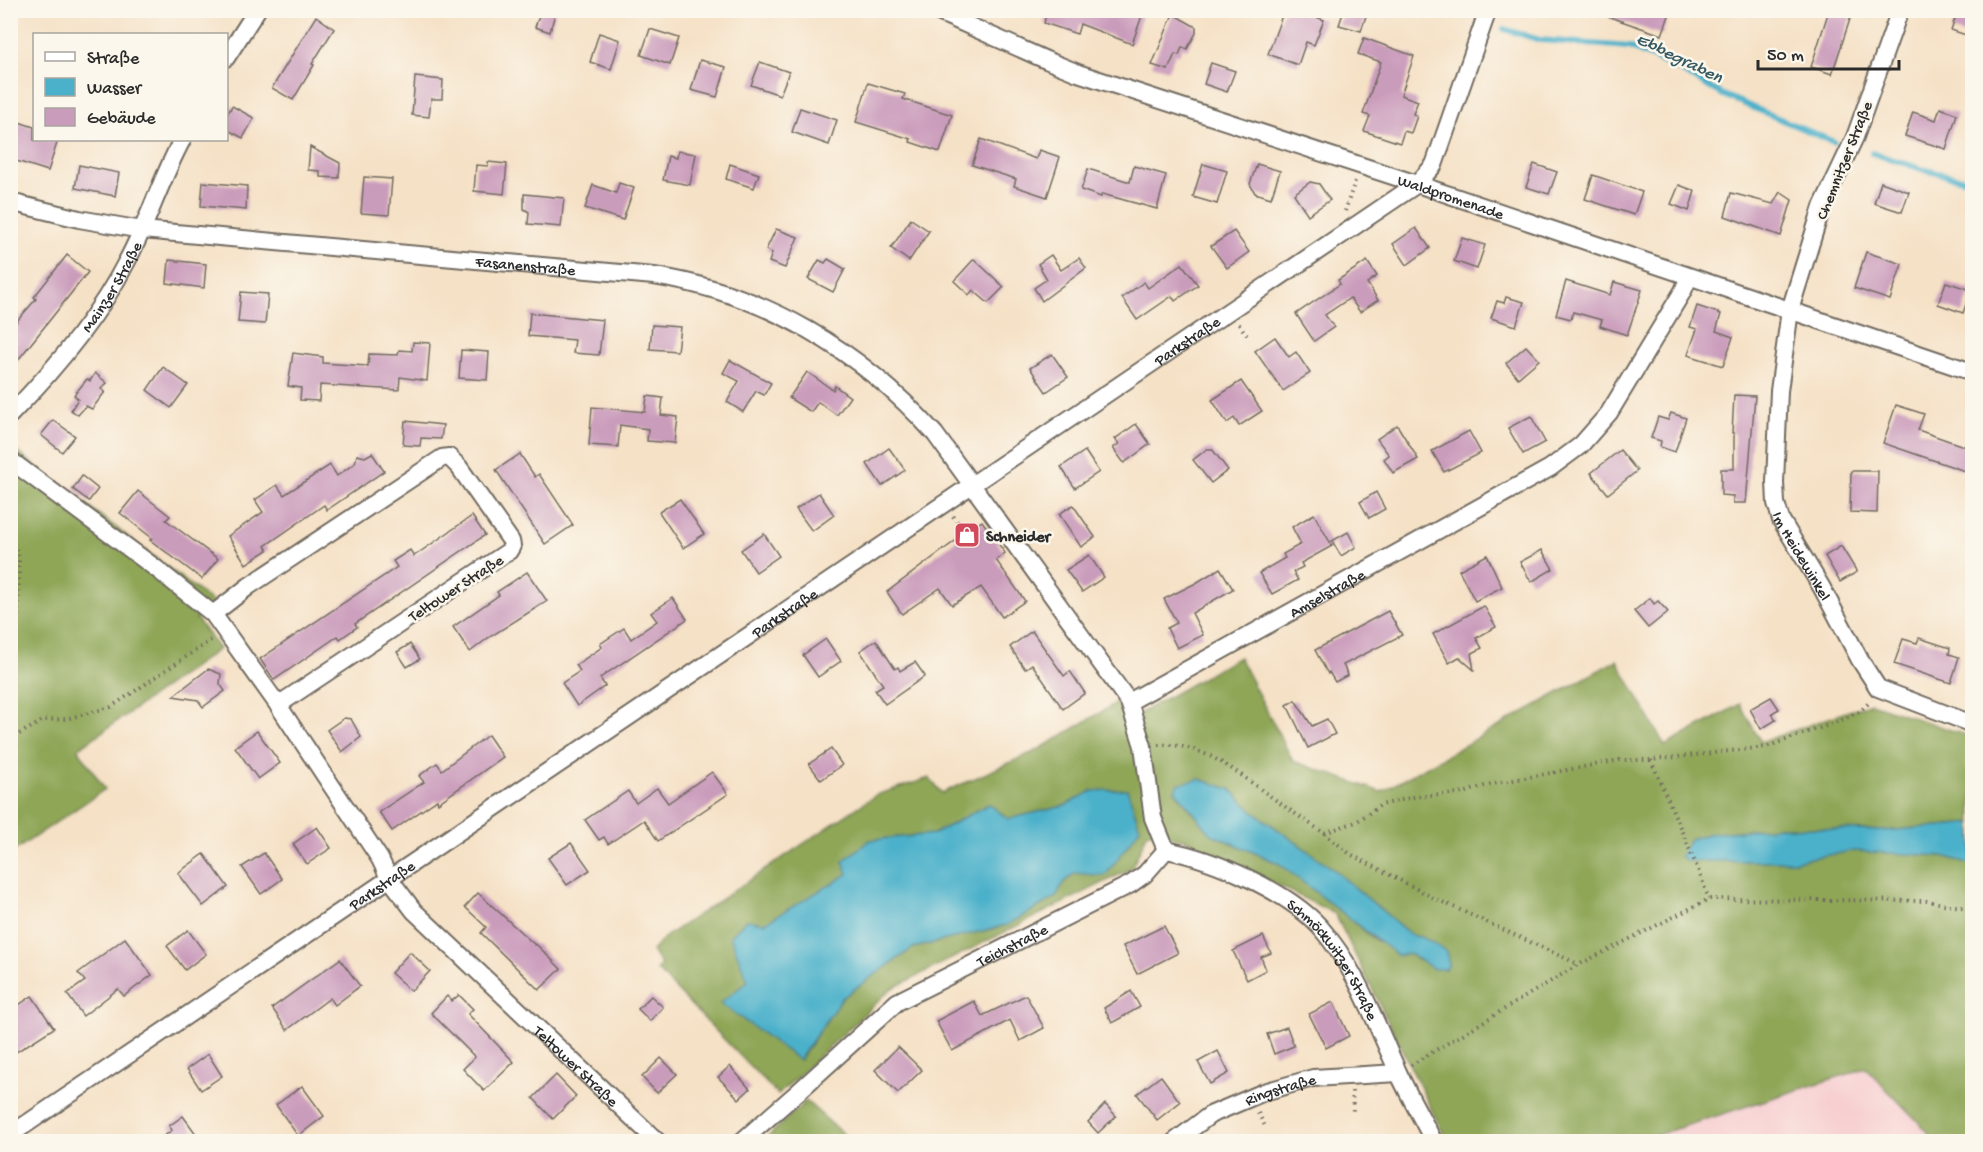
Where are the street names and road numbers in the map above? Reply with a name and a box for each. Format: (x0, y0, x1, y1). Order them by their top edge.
street label: Chemnitzer Straße (1814, 99, 1879, 223)
street label: Waldpromenade (1394, 172, 1506, 226)
street label: Mainzer Straße (79, 239, 149, 337)
street label: Fasanenstraße (473, 254, 577, 282)
street label: Parkstraße (1151, 313, 1226, 372)
street label: Im Heidewinkel (1766, 510, 1833, 605)
street label: Teltower Straße (405, 552, 509, 628)
street label: Amselstraße (1287, 566, 1370, 624)
street label: Parkstraße (748, 585, 823, 644)
street label: Parkstraße (346, 858, 420, 917)
street label: Schmöckwitzer Straße (1282, 897, 1380, 1025)
street label: Teichstraße (974, 921, 1052, 974)
street label: Teltower Straße (527, 1022, 621, 1113)
street label: Ringstraße (1243, 1071, 1319, 1112)

